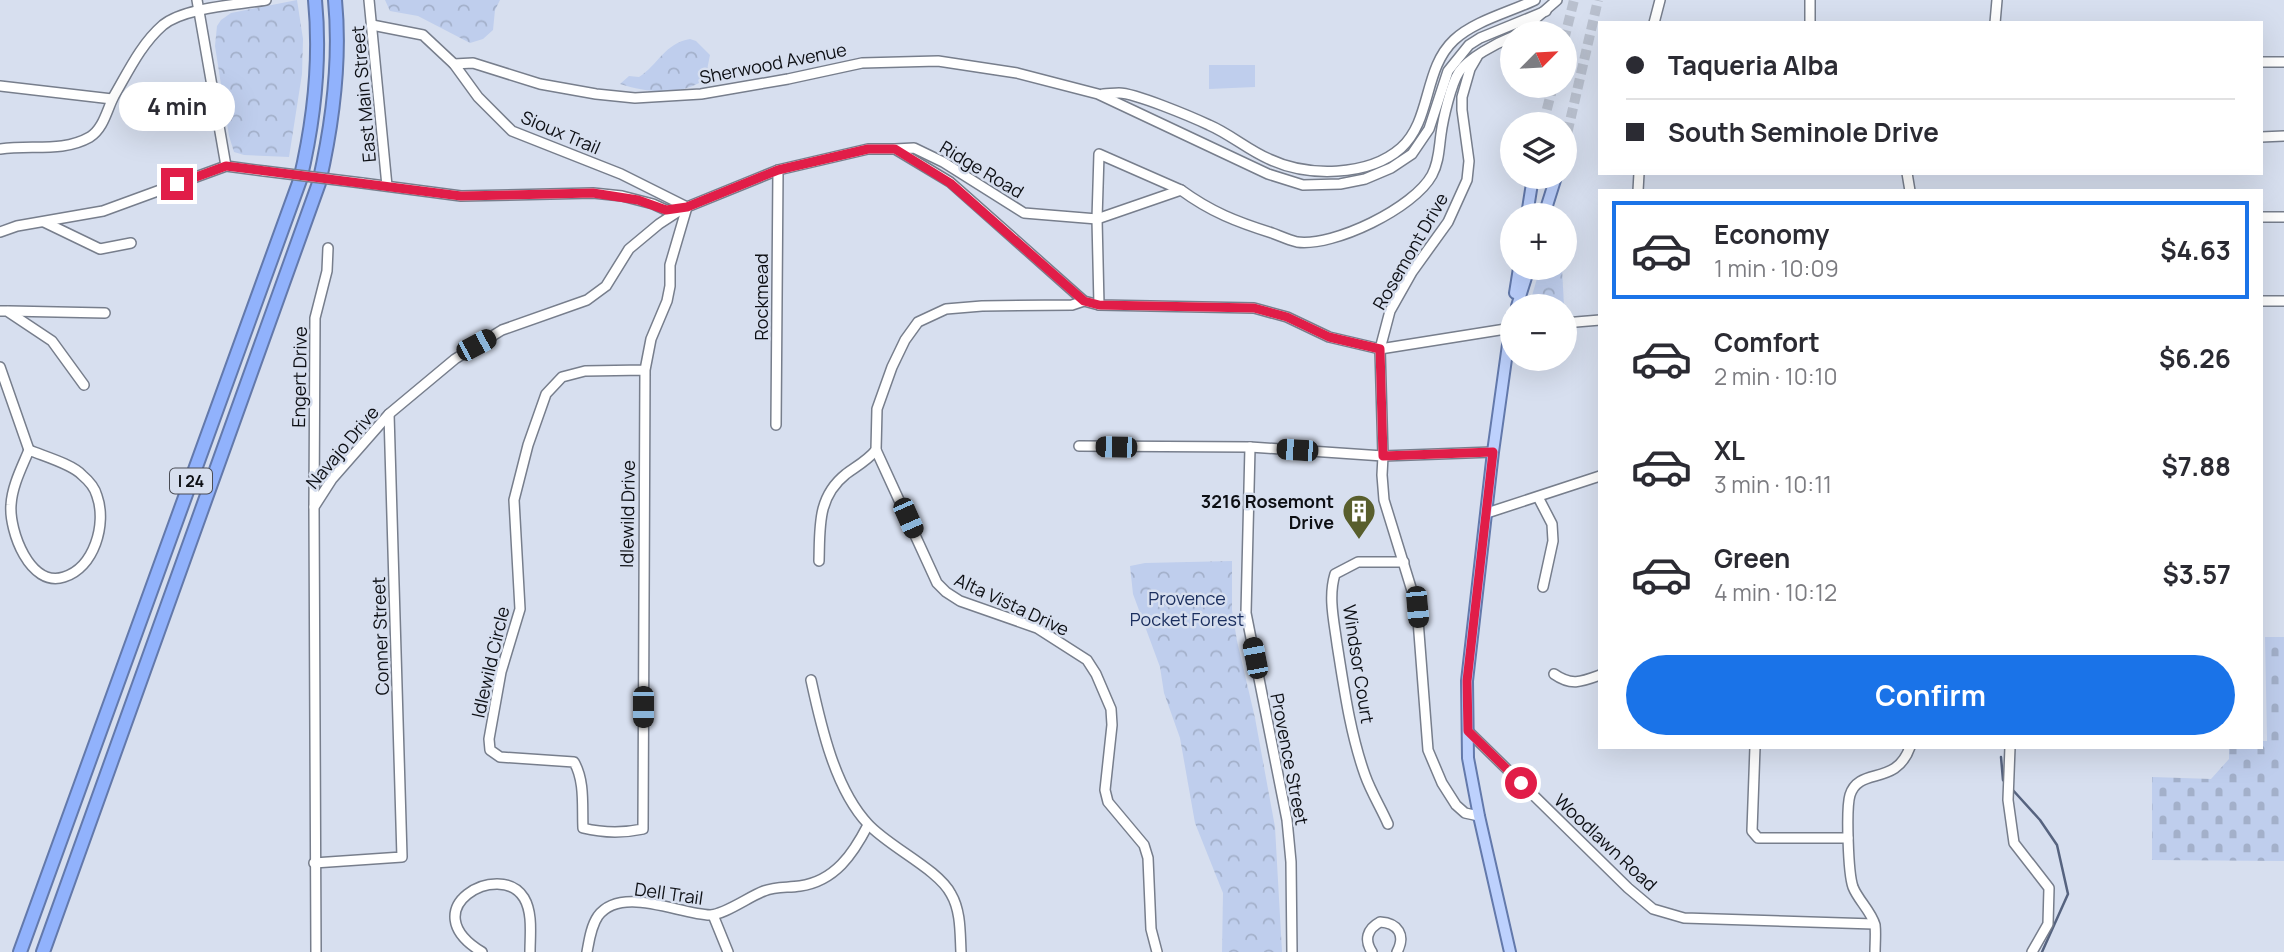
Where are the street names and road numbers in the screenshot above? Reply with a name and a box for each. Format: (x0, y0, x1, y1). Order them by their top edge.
street label: East Main Street (345, 25, 381, 163)
street label: Sherwood Avenue (697, 37, 849, 89)
street label: Sioux Trail (518, 105, 604, 159)
street label: Ridge Road (936, 135, 1028, 203)
street label: Rosemont Drive (1367, 188, 1453, 314)
street label: Rockmead (749, 253, 773, 341)
street label: Engert Drive (286, 326, 312, 428)
street label: Navajo Drive (300, 400, 384, 494)
street label: Idlewild Drive (614, 460, 640, 568)
road number: I 24 (170, 468, 212, 494)
street label: Alta Vista Drive (951, 567, 1073, 641)
street label: Conner Street (366, 576, 394, 696)
street label: Windsor Court (1338, 603, 1380, 725)
street label: Idlewild Circle (466, 604, 514, 720)
street label: Provence Street (1265, 691, 1315, 827)
street label: Woodlawn Road (1549, 788, 1663, 896)
street label: Dell Trail (633, 876, 705, 910)

